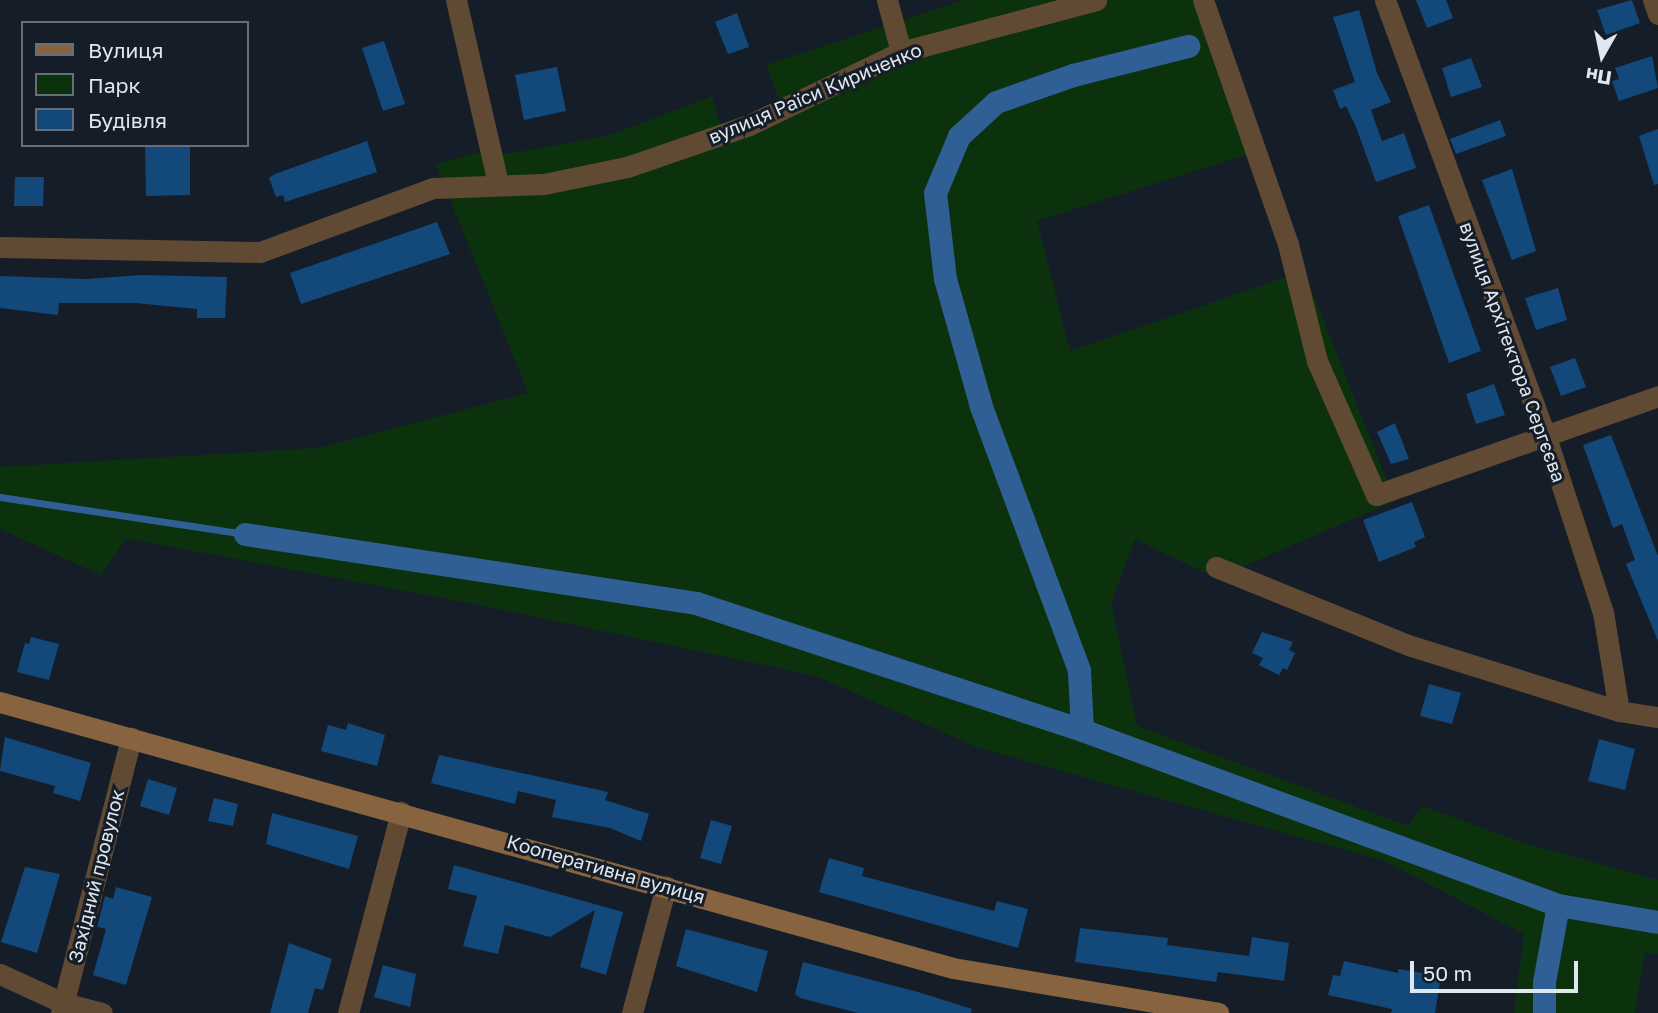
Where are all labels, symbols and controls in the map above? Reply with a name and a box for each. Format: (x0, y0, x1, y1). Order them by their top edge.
legend (21, 21, 248, 147)
north arrow (1567, 21, 1637, 91)
text: Вулиця (88, 37, 164, 63)
street label: вулиця Раїси Кириченко (705, 38, 925, 148)
text: Пн (1584, 64, 1613, 91)
text: Парк (88, 72, 141, 98)
text: Будівля (88, 107, 167, 133)
street label: вулиця Архітектора Сергєєва (1455, 219, 1571, 485)
street label: Західний провулок (63, 787, 129, 965)
street label: Кооперативна вулиця (504, 830, 708, 908)
scale bar (1413, 946, 1581, 990)
text: 50 m (1423, 960, 1472, 986)

